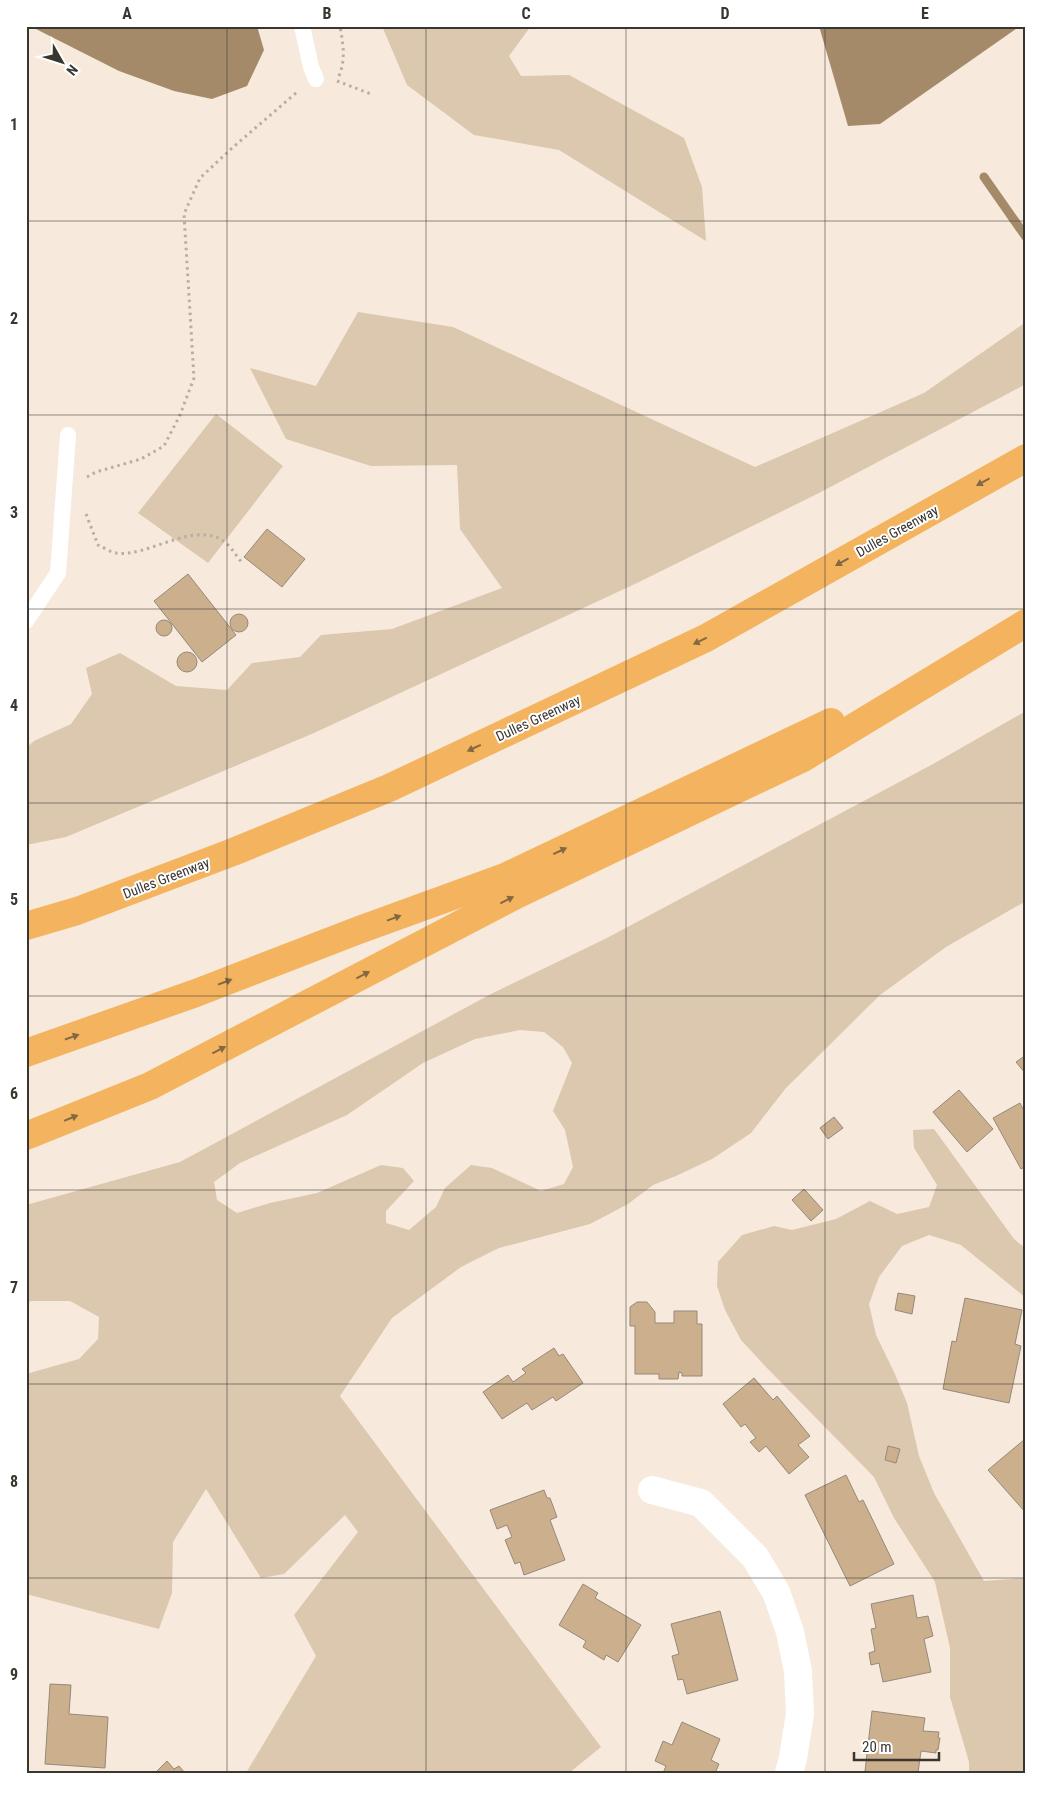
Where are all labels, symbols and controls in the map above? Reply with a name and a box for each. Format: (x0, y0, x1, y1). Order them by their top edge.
text: A (122, 4, 132, 23)
text: B (323, 4, 332, 23)
text: C (521, 4, 531, 23)
text: D (720, 4, 730, 23)
text: E (921, 4, 929, 23)
north arrow (38, 38, 88, 88)
text: N (63, 62, 81, 79)
text: 1 (10, 115, 18, 134)
text: 2 (10, 309, 18, 328)
one-way arrow (976, 478, 991, 486)
street label: Dulles Greenway (853, 502, 941, 560)
text: 3 (10, 503, 18, 522)
one-way arrow (835, 557, 848, 566)
one-way arrow (693, 637, 707, 645)
street label: Dulles Greenway (493, 691, 583, 745)
text: 4 (10, 696, 18, 715)
one-way arrow (467, 744, 481, 752)
one-way arrow (553, 846, 567, 854)
street label: Dulles Greenway (121, 854, 212, 902)
text: 5 (10, 890, 18, 909)
one-way arrow (500, 896, 514, 904)
one-way arrow (386, 914, 401, 921)
one-way arrow (356, 971, 370, 979)
one-way arrow (218, 978, 233, 985)
one-way arrow (65, 1033, 80, 1040)
one-way arrow (211, 1046, 226, 1054)
text: 6 (10, 1084, 18, 1103)
one-way arrow (64, 1114, 79, 1122)
text: 7 (10, 1278, 18, 1297)
text: 8 (10, 1472, 18, 1491)
text: 9 (10, 1665, 18, 1684)
scale bar (854, 1729, 940, 1761)
text: 20 m (862, 1738, 892, 1756)

